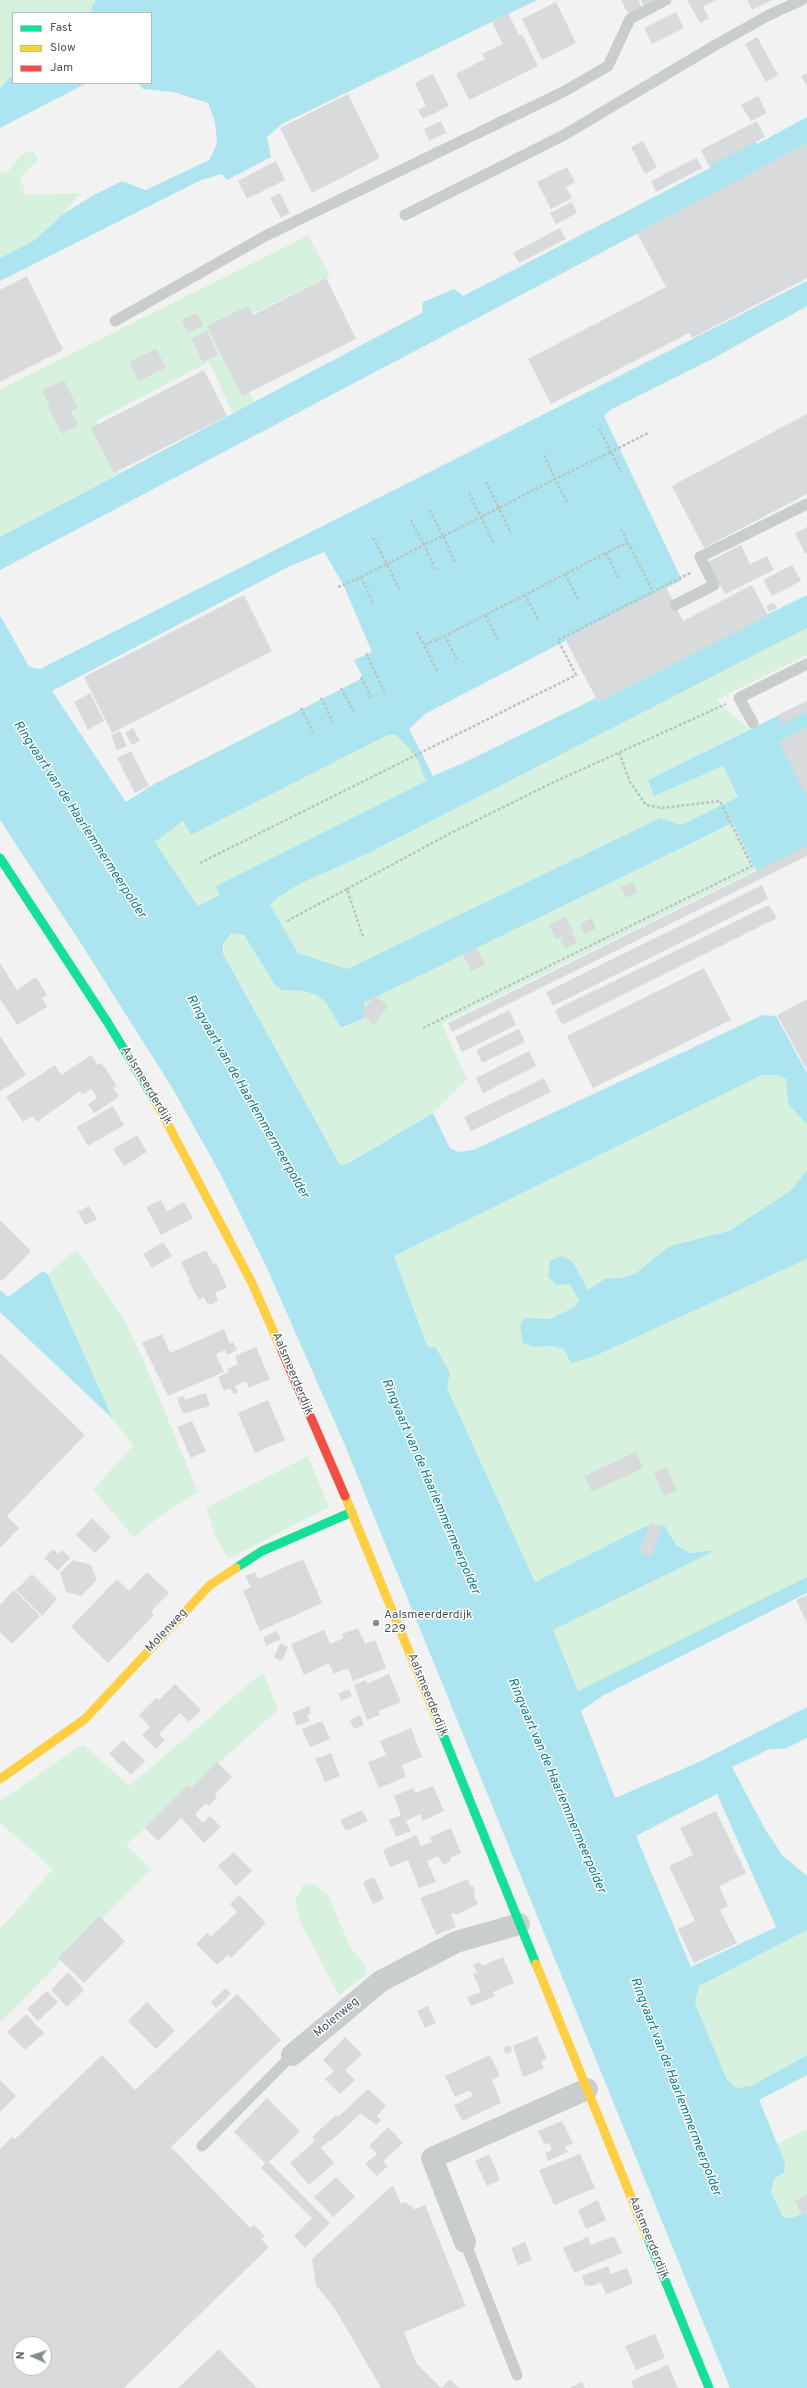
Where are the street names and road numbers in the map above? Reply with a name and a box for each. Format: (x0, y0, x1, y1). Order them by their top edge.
street label: Aalsmeerderdijk (117, 1044, 175, 1128)
street label: Aalsmeerderdijk (268, 1330, 316, 1418)
street label: Molenweg (143, 1606, 191, 1656)
street label: Aalsmeerderdijk (404, 1651, 450, 1739)
street label: Molenweg (311, 1995, 363, 2041)
street label: Aalsmeerderdijk (625, 2194, 671, 2282)

